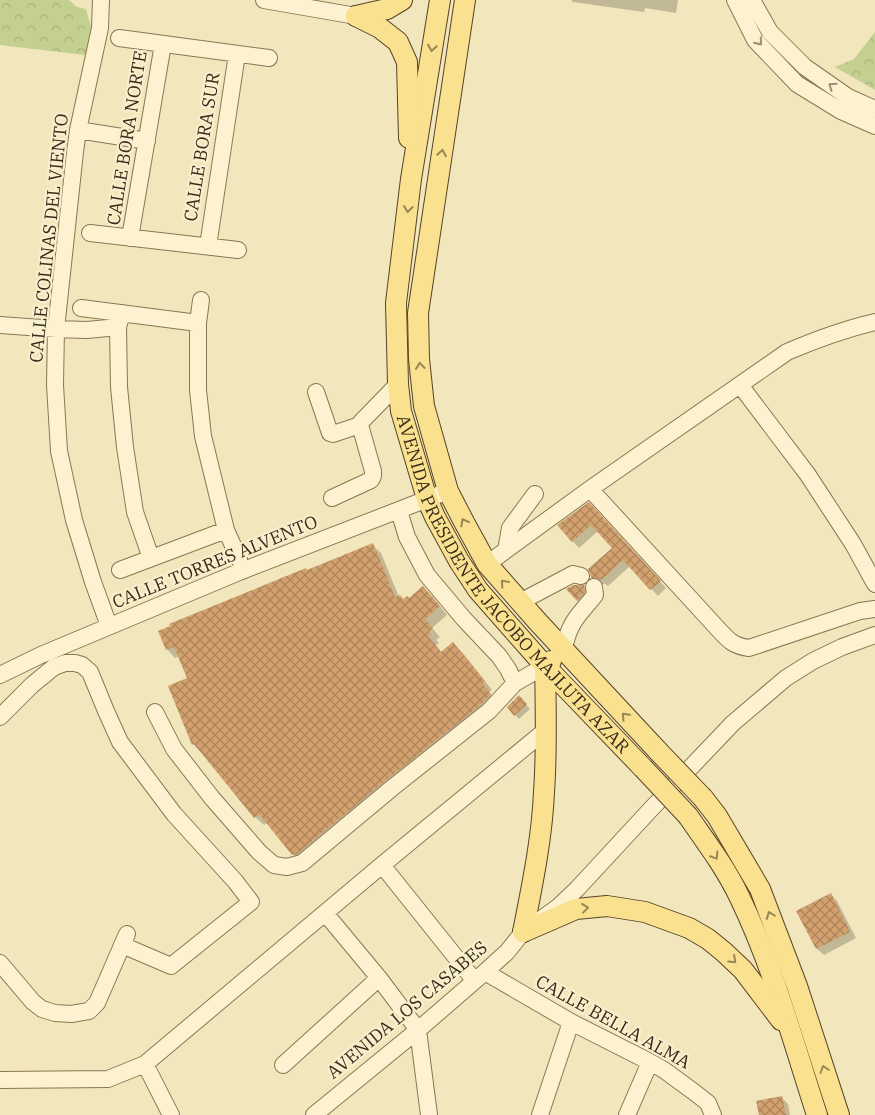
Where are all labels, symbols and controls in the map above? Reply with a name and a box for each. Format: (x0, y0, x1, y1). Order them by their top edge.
one-way arrow (753, 37, 762, 46)
one-way arrow (428, 44, 438, 52)
street label: CALLE BORA NORTE (101, 49, 152, 227)
street label: CALLE BORA SUR (178, 71, 225, 223)
one-way arrow (828, 83, 838, 92)
street label: CALLE COLINAS DEL VIENTO (24, 112, 73, 364)
one-way arrow (436, 149, 446, 158)
one-way arrow (403, 205, 414, 213)
one-way arrow (415, 362, 426, 370)
street label: AVENIDA PRESIDENTE JACOBO MAJLUTA AZAR (392, 412, 635, 758)
street label: CALLE TORRES ALVENTO (109, 510, 321, 613)
one-way arrow (460, 518, 470, 527)
one-way arrow (501, 580, 509, 589)
one-way arrow (622, 712, 631, 721)
one-way arrow (709, 850, 719, 859)
one-way arrow (581, 903, 589, 914)
one-way arrow (765, 912, 775, 920)
street label: AVENIDA LOS CASABES (322, 936, 492, 1084)
one-way arrow (727, 954, 736, 963)
street label: CALLE BELLA ALMA (532, 969, 695, 1074)
one-way arrow (819, 1065, 829, 1073)

